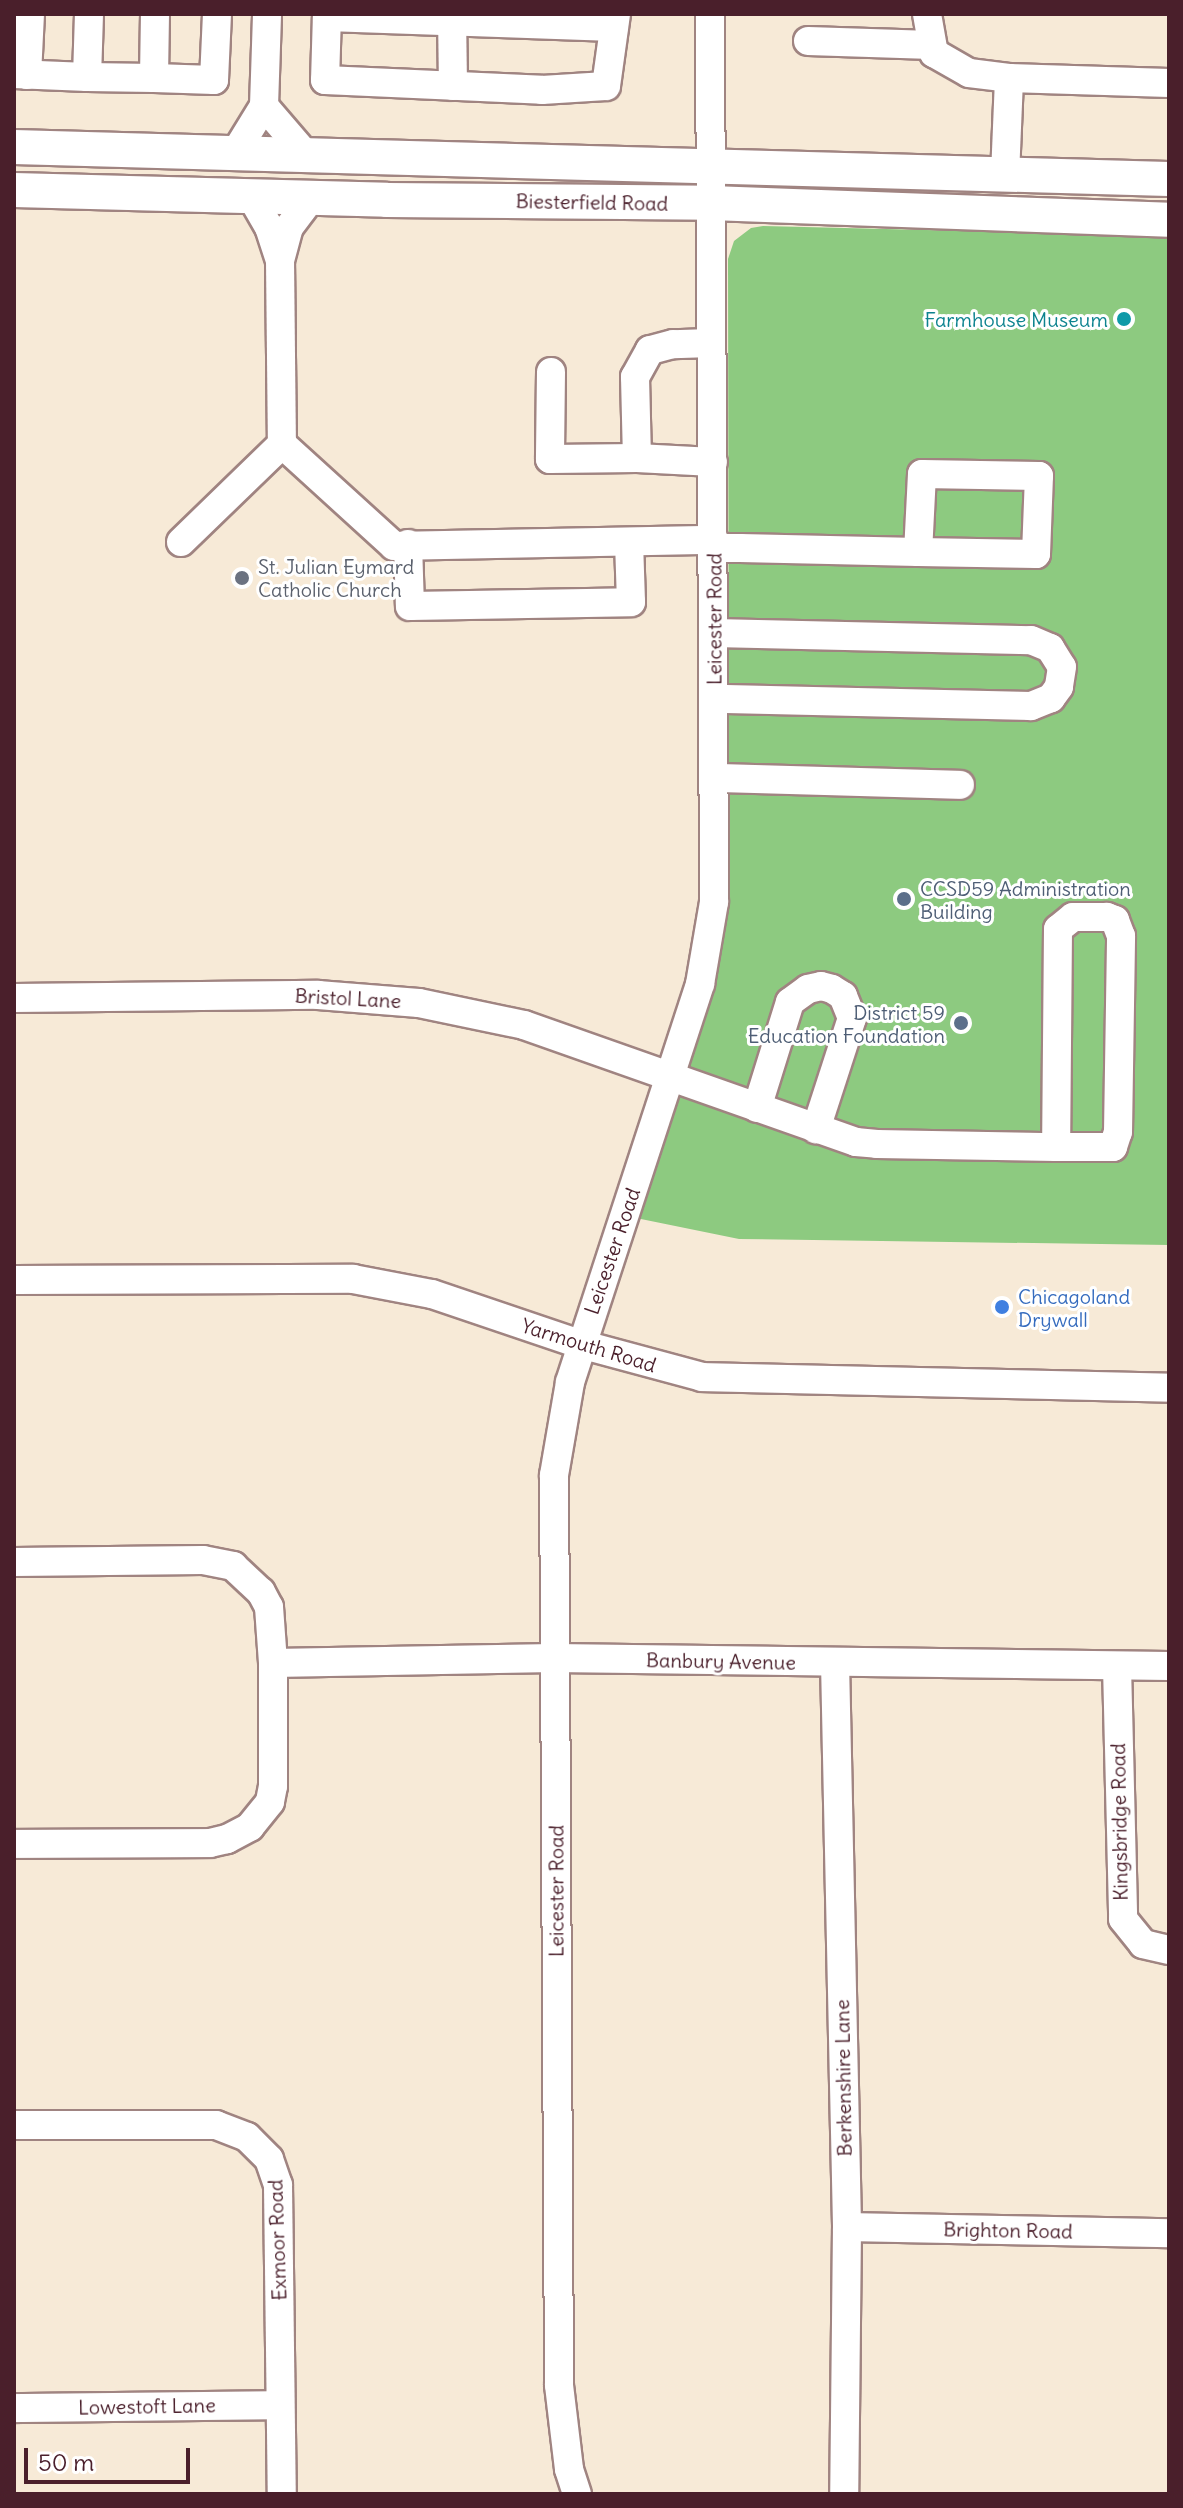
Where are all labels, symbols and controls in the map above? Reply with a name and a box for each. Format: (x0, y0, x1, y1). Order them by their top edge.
street label: Biesterfield Road (515, 189, 669, 215)
place label: Farmhouse Museum (925, 307, 1108, 331)
marker: Farmhouse Museum (1115, 310, 1133, 328)
street label: Leicester Road (702, 553, 726, 685)
place label: St. Julian Eymard Catholic Church (258, 554, 414, 601)
marker: St. Julian Eymard Catholic Church (233, 569, 251, 587)
place label: CCSD59 Administration Building (920, 876, 1131, 923)
marker: CCSD59 Administration Building (895, 890, 913, 908)
street label: Bristol Lane (294, 983, 402, 1013)
place label: District 59 Education Foundation (748, 1000, 945, 1047)
marker: District 59 Education Foundation (952, 1014, 970, 1032)
street label: Leicester Road (579, 1185, 645, 1317)
place label: Chicagoland Drywall (1018, 1284, 1130, 1331)
marker: Chicagoland Drywall (993, 1298, 1011, 1316)
street label: Yarmouth Road (519, 1313, 659, 1377)
street label: Banbury Avenue (646, 1648, 796, 1674)
street label: Kingsbridge Road (1106, 1743, 1132, 1901)
street label: Leicester Road (544, 1825, 568, 1957)
street label: Berkenshire Lane (830, 1999, 856, 2157)
street label: Exmoor Road (263, 2179, 291, 2301)
street label: Brighton Road (943, 2217, 1073, 2243)
street label: Lowestoft Lane (78, 2393, 216, 2419)
scale bar (28, 2432, 194, 2482)
text: 50 m (38, 2447, 94, 2477)

